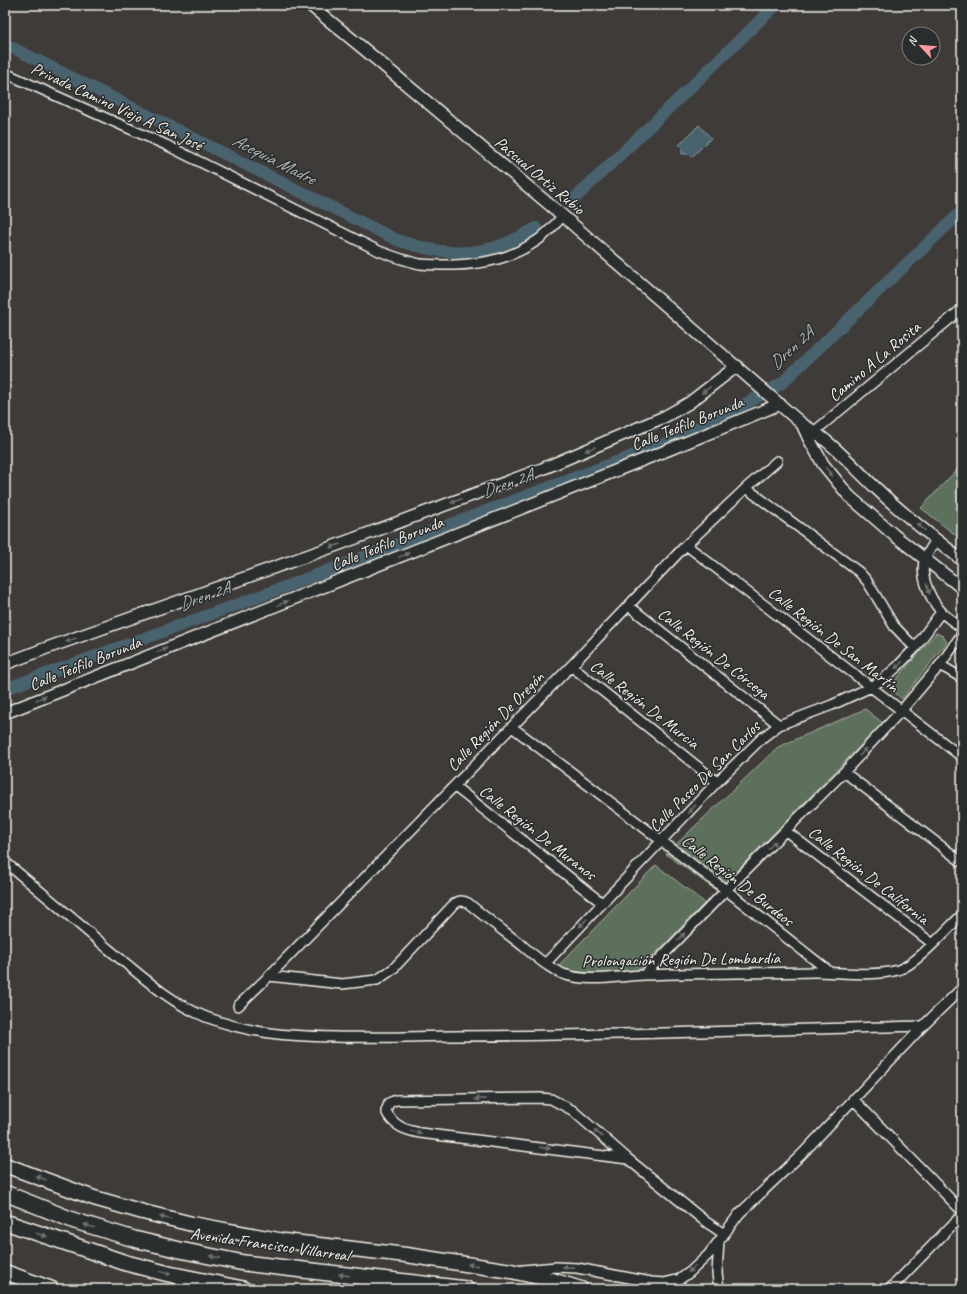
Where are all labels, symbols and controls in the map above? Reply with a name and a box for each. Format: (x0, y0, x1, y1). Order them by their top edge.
north arrow (901, 26, 941, 66)
text: N (904, 34, 921, 48)
street label: Privada Camino Viejo A San José (28, 58, 208, 156)
water label: Acequia Madre (229, 129, 322, 191)
street label: Pascual Ortiz Rubio (490, 132, 590, 220)
street label: Camino A La Rosita (824, 316, 926, 406)
water label: Dren 2A (764, 319, 821, 374)
one-way arrow (701, 386, 712, 395)
street label: Calle Teófilo Borunda (628, 391, 748, 456)
one-way arrow (584, 446, 596, 452)
water label: Dren 2A (479, 462, 539, 502)
one-way arrow (825, 467, 833, 478)
one-way arrow (450, 499, 462, 505)
street label: Calle Teófilo Borunda (328, 511, 448, 576)
one-way arrow (915, 522, 926, 531)
one-way arrow (328, 544, 340, 550)
one-way arrow (398, 551, 410, 557)
water label: Dren 2A (176, 575, 236, 615)
street label: Calle Región De San Martín (764, 582, 904, 698)
one-way arrow (925, 584, 931, 596)
one-way arrow (277, 599, 289, 605)
street label: Calle Región De Córcega (654, 603, 775, 704)
street label: Calle Teófilo Borunda (26, 631, 146, 696)
one-way arrow (64, 637, 76, 643)
one-way arrow (157, 647, 169, 653)
street label: Calle Región De Murcia (586, 655, 705, 754)
one-way arrow (894, 660, 904, 670)
street label: Calle Región De Oregón (442, 666, 549, 776)
one-way arrow (36, 695, 48, 701)
street label: Calle Paseo De San Carlos (644, 715, 766, 836)
one-way arrow (858, 747, 868, 757)
street label: Calle Región De Muranos (475, 780, 602, 886)
one-way arrow (687, 804, 697, 814)
street label: Calle Región De California (804, 822, 935, 930)
street label: Calle Región De Burdeos (677, 830, 800, 932)
one-way arrow (767, 840, 777, 850)
one-way arrow (578, 918, 588, 928)
one-way arrow (676, 932, 686, 942)
street label: Prolongación Región De Lombardía (582, 947, 782, 972)
one-way arrow (473, 1096, 486, 1102)
one-way arrow (593, 1129, 603, 1138)
one-way arrow (410, 1130, 423, 1136)
one-way arrow (539, 1145, 551, 1151)
one-way arrow (35, 1175, 47, 1181)
one-way arrow (159, 1214, 171, 1220)
one-way arrow (83, 1223, 95, 1229)
street label: Avenida Francisco Villarreal (189, 1223, 354, 1266)
one-way arrow (36, 1232, 48, 1238)
one-way arrow (209, 1254, 221, 1260)
one-way arrow (467, 1262, 479, 1268)
one-way arrow (562, 1264, 574, 1271)
one-way arrow (687, 1265, 698, 1274)
one-way arrow (160, 1270, 172, 1276)
one-way arrow (338, 1272, 350, 1278)

